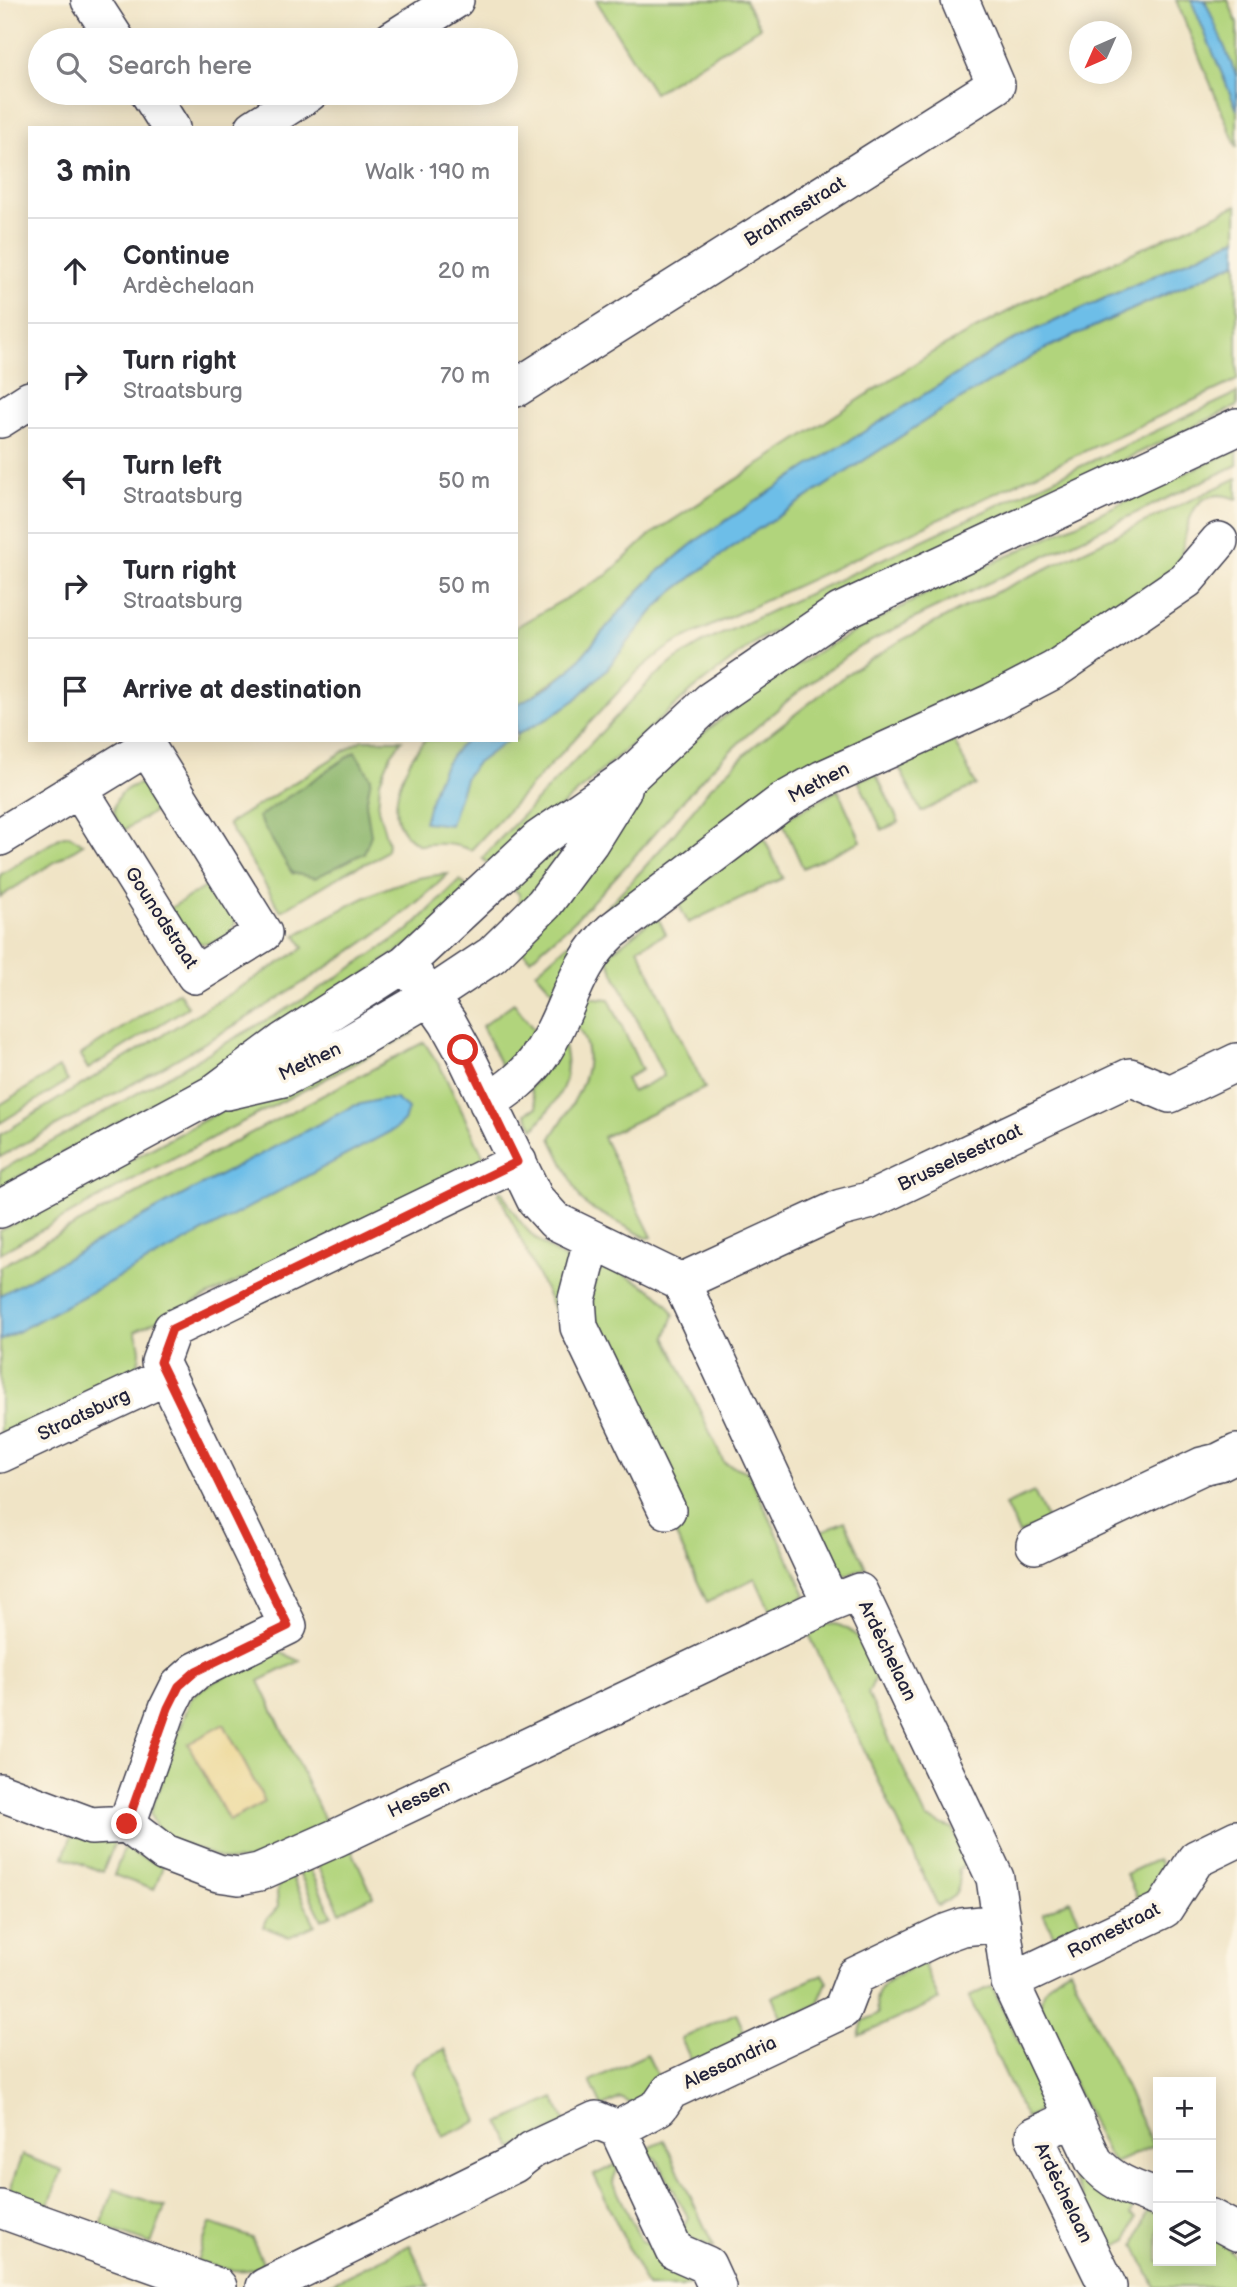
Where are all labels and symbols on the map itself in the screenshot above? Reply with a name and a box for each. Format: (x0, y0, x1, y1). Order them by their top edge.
north arrow (1069, 21, 1132, 84)
street label: Brahmsstraat (740, 172, 850, 252)
street label: Methen (784, 757, 854, 809)
street label: Gounodstraat (120, 863, 203, 973)
route start (447, 1034, 478, 1065)
street label: Methen (275, 1038, 345, 1086)
street label: Brusselsestraat (894, 1119, 1026, 1197)
street label: Straatsburg (34, 1384, 134, 1446)
street label: Ardèchelaan (853, 1597, 921, 1705)
street label: Hessen (384, 1775, 454, 1823)
route end (111, 1808, 142, 1839)
street label: Romestraat (1064, 1898, 1164, 1964)
street label: Alessandria (680, 2031, 780, 2095)
street label: Ardèchelaan (1029, 2139, 1097, 2247)

